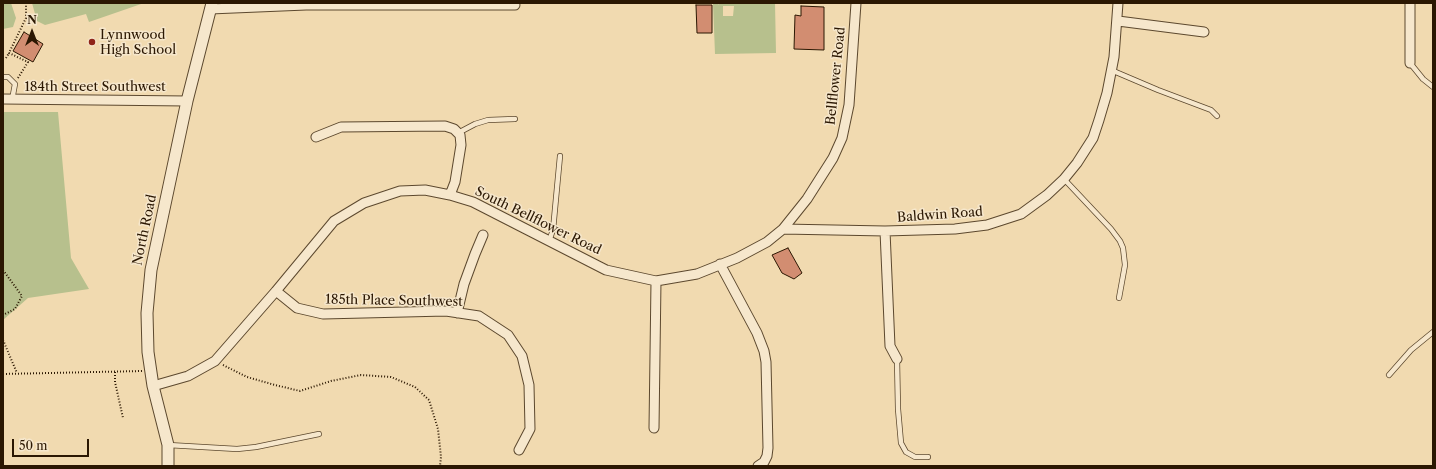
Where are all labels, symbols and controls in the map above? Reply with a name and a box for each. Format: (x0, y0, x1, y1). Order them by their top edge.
north arrow (12, 12, 52, 52)
text: N (27, 13, 37, 27)
street label: Bellflower Road (823, 26, 849, 126)
place label: Lynnwood High School (100, 27, 176, 58)
marker: Lynnwood High School (87, 37, 97, 47)
street label: 184th Street Southwest (24, 79, 166, 95)
street label: South Bellflower Road (472, 184, 604, 258)
street label: North Road (130, 193, 160, 267)
street label: Baldwin Road (897, 204, 983, 226)
street label: 185th Place Southwest (325, 292, 463, 310)
scale bar (14, 431, 91, 457)
text: 50 m (19, 438, 48, 453)

